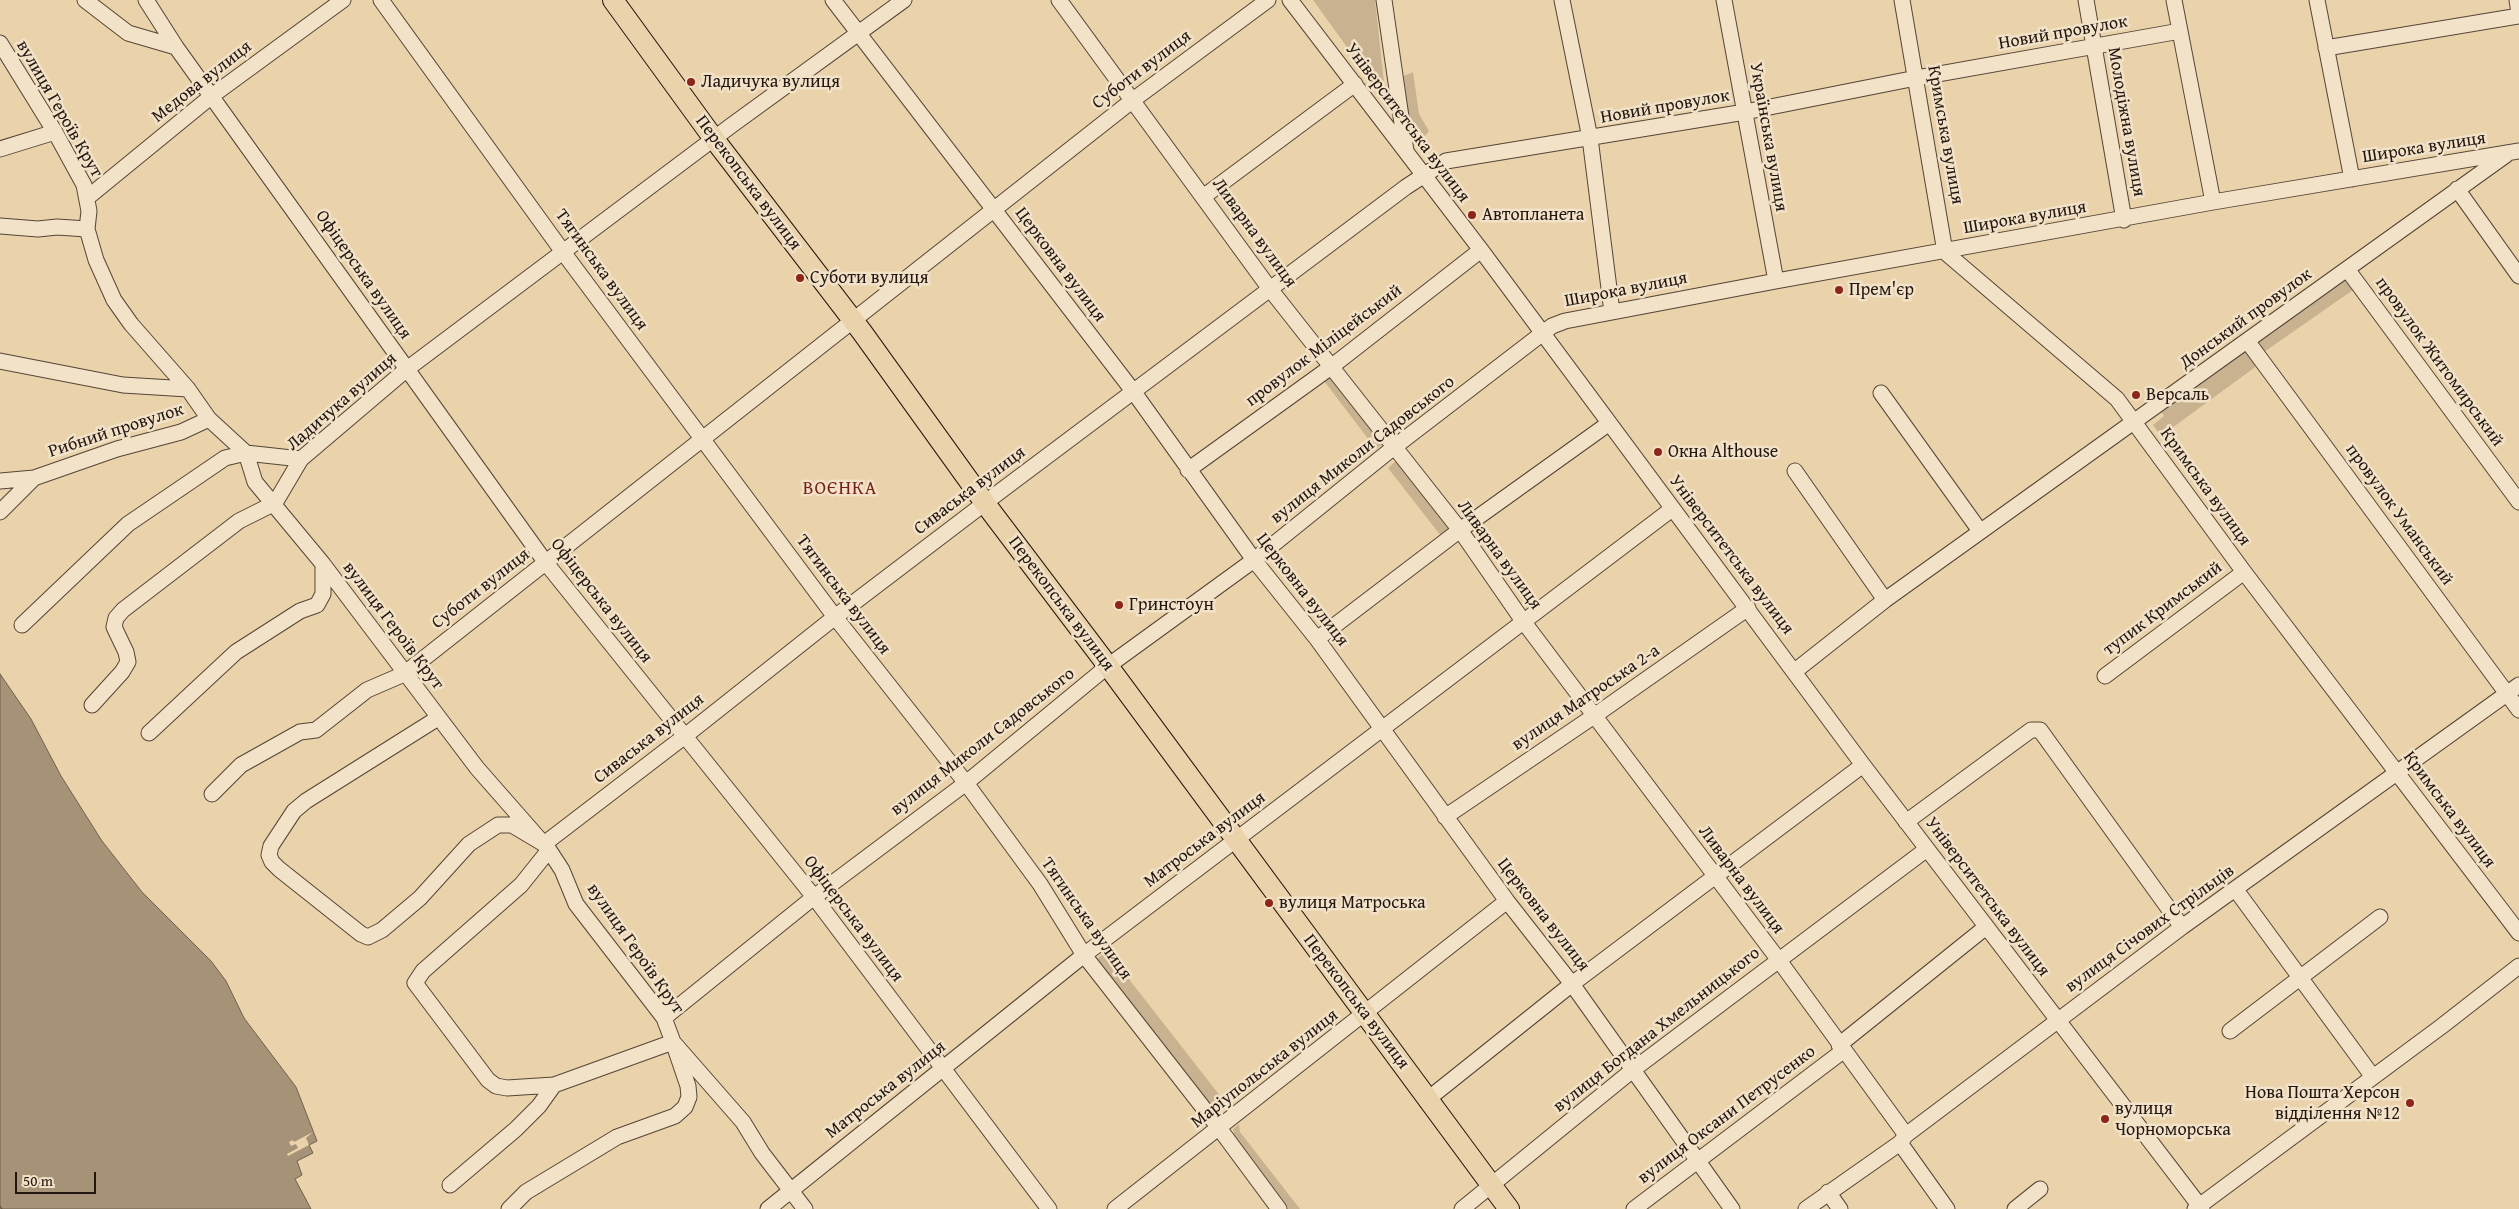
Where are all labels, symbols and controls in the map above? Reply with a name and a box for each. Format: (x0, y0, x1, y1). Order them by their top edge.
street label: Новий провулок (1997, 11, 2129, 55)
street label: Суботи вулиця (1088, 26, 1196, 114)
street label: Медова вулиця (148, 36, 256, 128)
street label: вулиця Героїв Крут (11, 37, 107, 181)
street label: Університетська вулиця (1340, 39, 1474, 207)
street label: Молодіжна вулиця (2102, 46, 2150, 198)
street label: Українська вулиця (1744, 61, 1792, 213)
street label: Кримська вулиця (1922, 64, 1968, 206)
place label: Ладичука вулиця (701, 71, 840, 93)
marker: Ладичука вулиця (685, 76, 697, 88)
street label: Новий провулок (1599, 85, 1731, 129)
street label: Перекопська вулиця (690, 111, 806, 255)
street label: Широка вулиця (2361, 128, 2487, 168)
street label: Ливарна вулиця (1207, 174, 1301, 292)
street label: Широка вулиця (1962, 197, 2088, 239)
street label: Церковна вулиця (1010, 203, 1110, 327)
place label: Автопланета (1482, 204, 1584, 226)
street label: Тягинська вулиця (550, 205, 652, 335)
street label: Офіцерська вулиця (310, 206, 416, 344)
marker: Автопланета (1466, 209, 1478, 221)
street label: Донський провулок (2176, 264, 2316, 374)
place label: Суботи вулиця (810, 267, 929, 289)
street label: Широка вулиця (1563, 268, 1689, 312)
marker: Суботи вулиця (794, 272, 806, 284)
street label: провулок Житомирський (2370, 273, 2508, 451)
place label: Прем'єр (1849, 279, 1914, 301)
street label: провулок Міліцейський (1242, 280, 1406, 412)
marker: Прем'єр (1833, 284, 1845, 296)
street label: Ладичука вулиця (282, 348, 402, 456)
street label: вулиця Миколи Садовського (1267, 371, 1459, 529)
place label: Версаль (2146, 384, 2209, 406)
marker: Версаль (2130, 389, 2142, 401)
street label: Рибний провулок (46, 399, 186, 463)
street label: Кримська вулиця (2155, 424, 2255, 550)
street label: провулок Уманський (2340, 440, 2458, 590)
place label: Окна Althouse (1668, 441, 1778, 463)
street label: Сиваська вулиця (910, 442, 1030, 540)
marker: Окна Althouse (1652, 446, 1664, 458)
street label: Університетська вулиця (1664, 471, 1798, 639)
district label: ВОЄНКА (802, 478, 878, 500)
street label: Ливарна вулиця (1452, 496, 1546, 614)
street label: Церковна вулиця (1251, 529, 1353, 651)
street label: Тягинська вулиця (791, 531, 895, 659)
street label: Перекопська вулиця (1003, 532, 1119, 676)
street label: Офіцерська вулиця (545, 534, 657, 668)
street label: Суботи вулиця (428, 544, 534, 634)
street label: тупик Кримський (2099, 557, 2227, 661)
street label: вулиця Героїв Крут (338, 558, 448, 694)
place label: Гринстоун (1129, 594, 1214, 616)
marker: Гринстоун (1113, 599, 1125, 611)
street label: вулиця Матроська 2-а (1508, 640, 1664, 756)
street label: вулиця Миколи Садовського (887, 663, 1079, 821)
street label: Сиваська вулиця (589, 689, 709, 789)
street label: Кримська вулиця (2398, 747, 2500, 873)
street label: Матроська вулиця (1140, 787, 1270, 893)
street label: Університетська вулиця (1920, 813, 2054, 981)
street label: Ливарна вулиця (1693, 822, 1789, 938)
street label: Офіцерська вулиця (798, 851, 908, 987)
street label: Тягинська вулиця (1036, 854, 1136, 984)
street label: Церковна вулиця (1492, 854, 1594, 976)
street label: вулиця Січових Стрільців (2061, 860, 2239, 998)
street label: вулиця Героїв Крут (582, 879, 688, 1019)
place label: вулиця Матроська (1279, 892, 1426, 914)
marker: вулиця Матроська (1263, 897, 1275, 909)
street label: Перекопська вулиця (1298, 930, 1414, 1074)
street label: вулиця Богдана Хмельницького (1549, 943, 1765, 1117)
street label: Маріупольська вулиця (1187, 1005, 1343, 1133)
street label: Матроська вулиця (822, 1036, 950, 1144)
street label: вулиця Оксани Петрусенко (1634, 1041, 1820, 1189)
place label: Нова Пошта Херсон відділення №12 (2245, 1082, 2400, 1124)
marker: Нова Пошта Херсон відділення №12 (2404, 1097, 2416, 1109)
place label: вулиця Чорноморська (2115, 1098, 2231, 1140)
marker: вулиця Чорноморська (2099, 1113, 2111, 1125)
scale bar (18, 1162, 99, 1194)
text: 50 m (23, 1170, 53, 1191)

